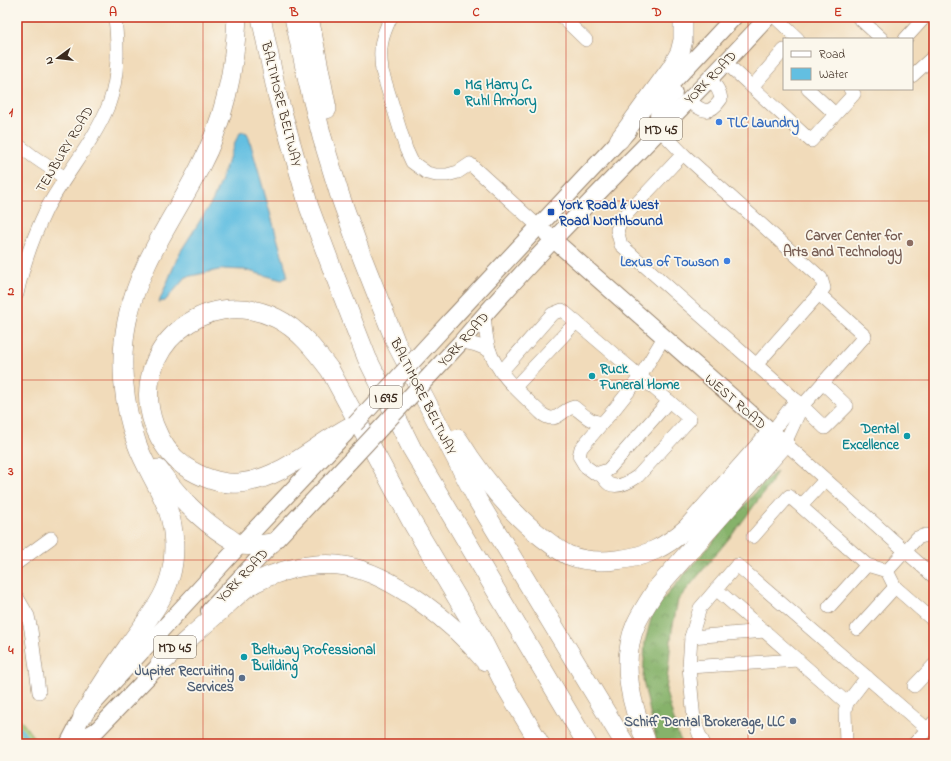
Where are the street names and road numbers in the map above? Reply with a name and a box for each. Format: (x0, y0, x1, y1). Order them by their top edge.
street label: BALTIMORE BELTWAY (255, 39, 306, 170)
street label: YORK ROAD (680, 46, 742, 110)
street label: TENBURY ROAD (31, 102, 99, 197)
road number: MD 45 (640, 118, 682, 140)
street label: YORK ROAD (434, 308, 495, 372)
street label: BALTIMORE BELTWAY (384, 334, 461, 459)
street label: WEST ROAD (700, 369, 771, 435)
road number: I 695 (370, 386, 402, 408)
street label: YORK ROAD (212, 544, 274, 608)
road number: MD 45 (154, 636, 196, 658)

